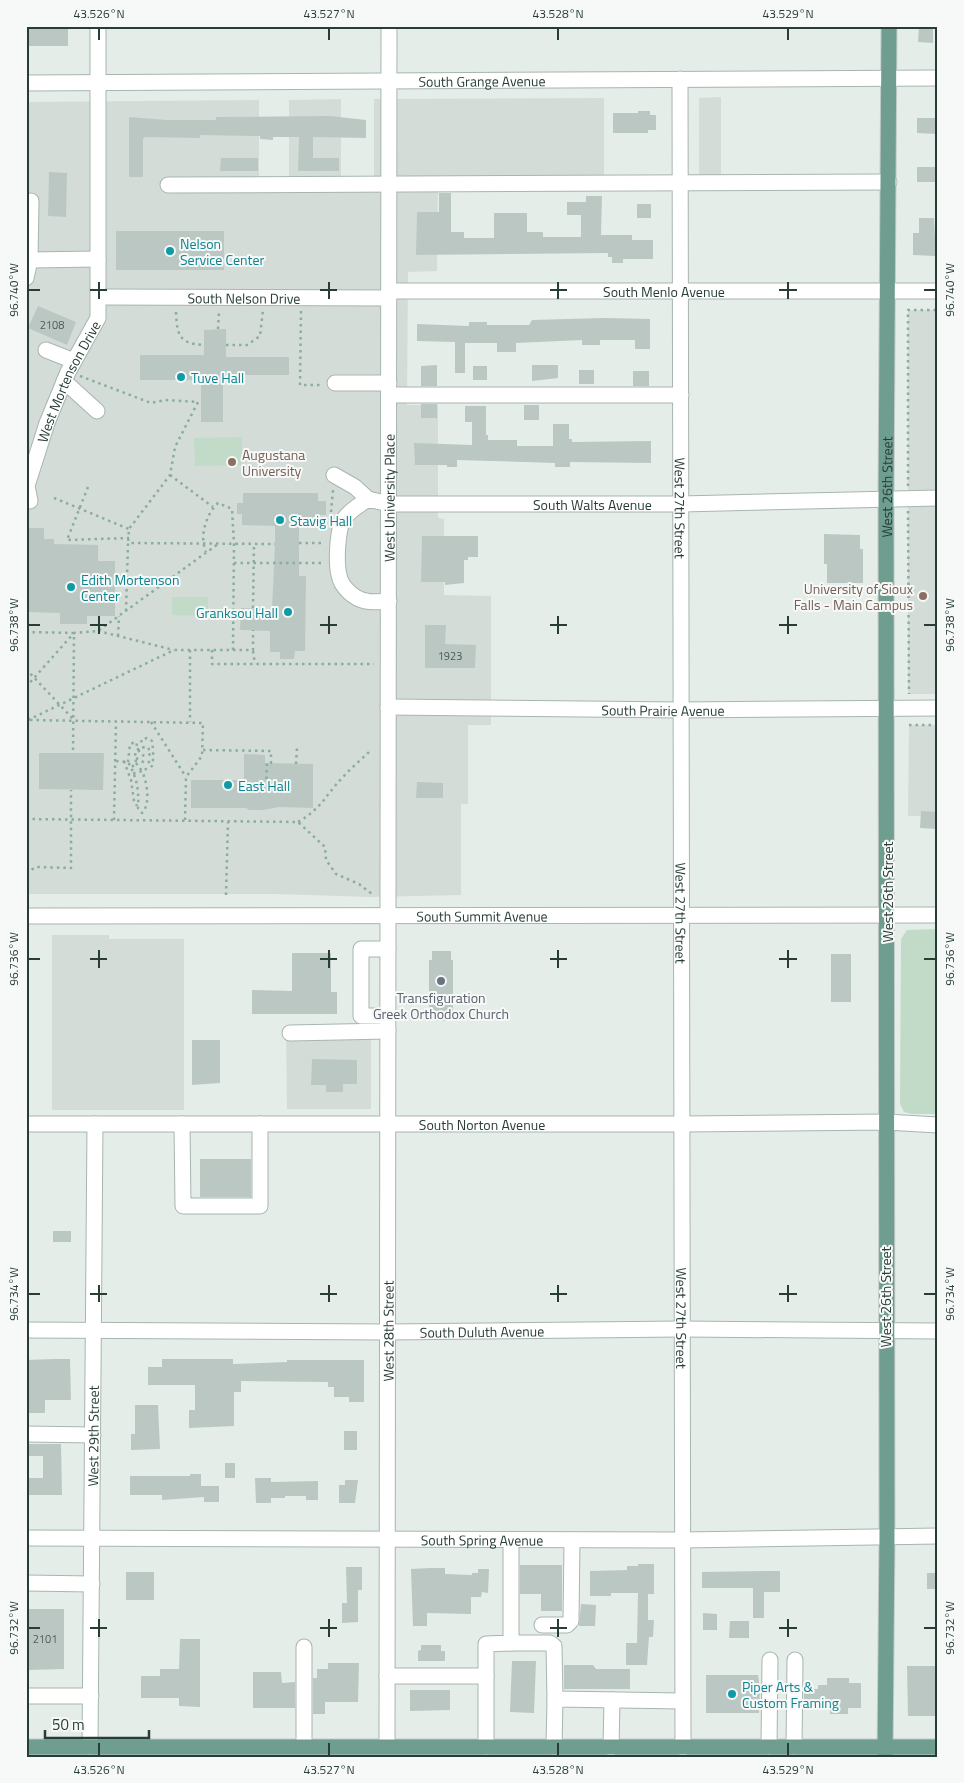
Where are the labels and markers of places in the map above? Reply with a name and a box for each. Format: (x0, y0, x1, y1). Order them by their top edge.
place label: Nelson Service Center (180, 233, 264, 270)
marker: Nelson Service Center (164, 245, 176, 257)
place label: Tuve Hall (191, 367, 244, 388)
marker: Tuve Hall (175, 371, 187, 383)
place label: Augustana University (242, 444, 305, 481)
marker: Augustana University (226, 456, 238, 468)
place label: Stavig Hall (290, 510, 352, 531)
marker: Stavig Hall (274, 514, 286, 526)
place label: Edith Mortenson Center (81, 569, 179, 606)
place label: University of Sioux Falls - Main Campus (794, 578, 914, 615)
marker: Edith Mortenson Center (65, 581, 77, 593)
marker: University of Sioux Falls - Main Campus (917, 590, 929, 602)
place label: Granksou Hall (196, 602, 278, 623)
marker: Granksou Hall (282, 606, 294, 618)
place label: East Hall (238, 775, 290, 796)
marker: East Hall (222, 779, 234, 791)
marker: Transfiguration Greek Orthodox Church (435, 975, 447, 987)
place label: Transfiguration Greek Orthodox Church (373, 987, 509, 1024)
place label: Piper Arts & Custom Framing (742, 1676, 839, 1713)
marker: Piper Arts & Custom Framing (726, 1688, 738, 1700)

